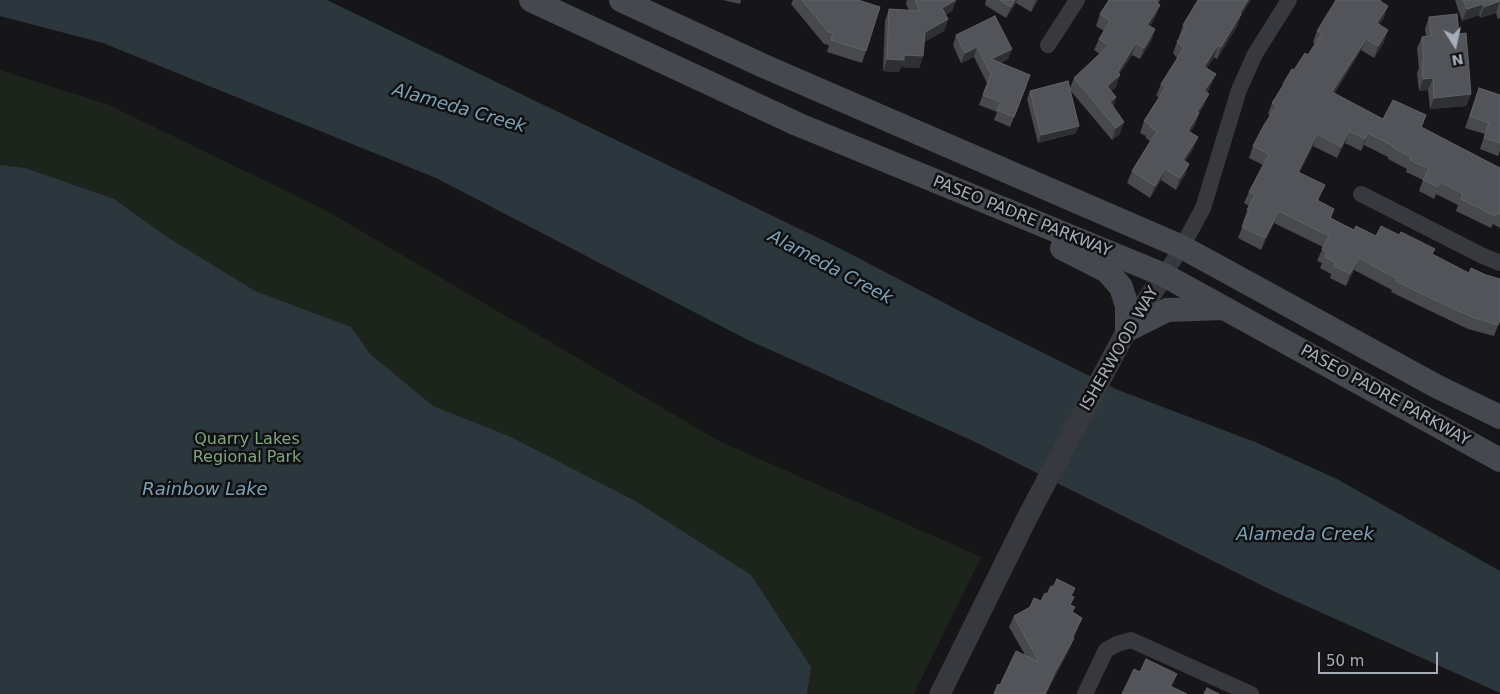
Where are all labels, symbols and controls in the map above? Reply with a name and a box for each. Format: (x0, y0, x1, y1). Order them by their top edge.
north arrow (1430, 20, 1480, 70)
text: N (1450, 51, 1465, 69)
water label: Alameda Creek (390, 80, 528, 138)
street label: PASEO PADRE PARKWAY (930, 172, 1114, 262)
water label: Alameda Creek (764, 226, 896, 310)
street label: ISHERWOOD WAY (1077, 283, 1163, 415)
street label: PASEO PADRE PARKWAY (1297, 341, 1473, 451)
park label: Quarry Lakes Regional Park (193, 430, 301, 468)
water label: Rainbow Lake (142, 479, 268, 501)
water label: Alameda Creek (1236, 524, 1374, 546)
scale bar (1320, 642, 1440, 674)
text: 50 m (1326, 652, 1364, 670)

